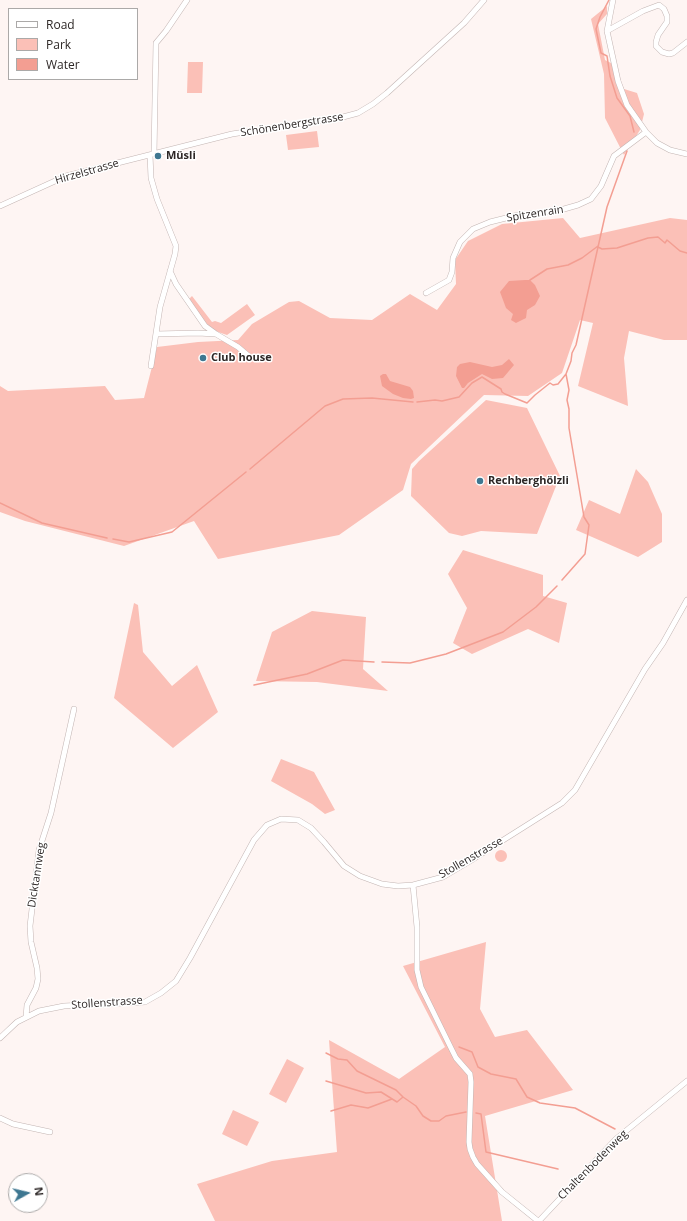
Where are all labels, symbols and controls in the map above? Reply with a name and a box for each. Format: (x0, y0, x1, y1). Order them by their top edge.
legend (8, 8, 138, 80)
text: Road (46, 16, 75, 33)
text: Park (46, 36, 71, 53)
text: Water (46, 56, 80, 73)
street label: Schönenbergstrasse (240, 110, 344, 140)
place label: Müsli (166, 149, 196, 163)
marker: Müsli (153, 151, 163, 161)
street label: Hirzelstrasse (53, 157, 121, 187)
street label: Spitzenrain (505, 203, 565, 225)
place label: Club house (211, 351, 272, 365)
marker: Club house (198, 353, 208, 363)
place label: Rechberghölzli (488, 474, 569, 488)
marker: Rechberghölzli (475, 476, 485, 486)
street label: Stollenstrasse (437, 834, 505, 882)
street label: Dicktannweg (25, 841, 49, 909)
street label: Stollenstrasse (71, 994, 143, 1012)
street label: Chaltenbodenweg (555, 1127, 631, 1203)
north arrow (8, 1173, 48, 1213)
text: N (31, 1186, 47, 1197)

